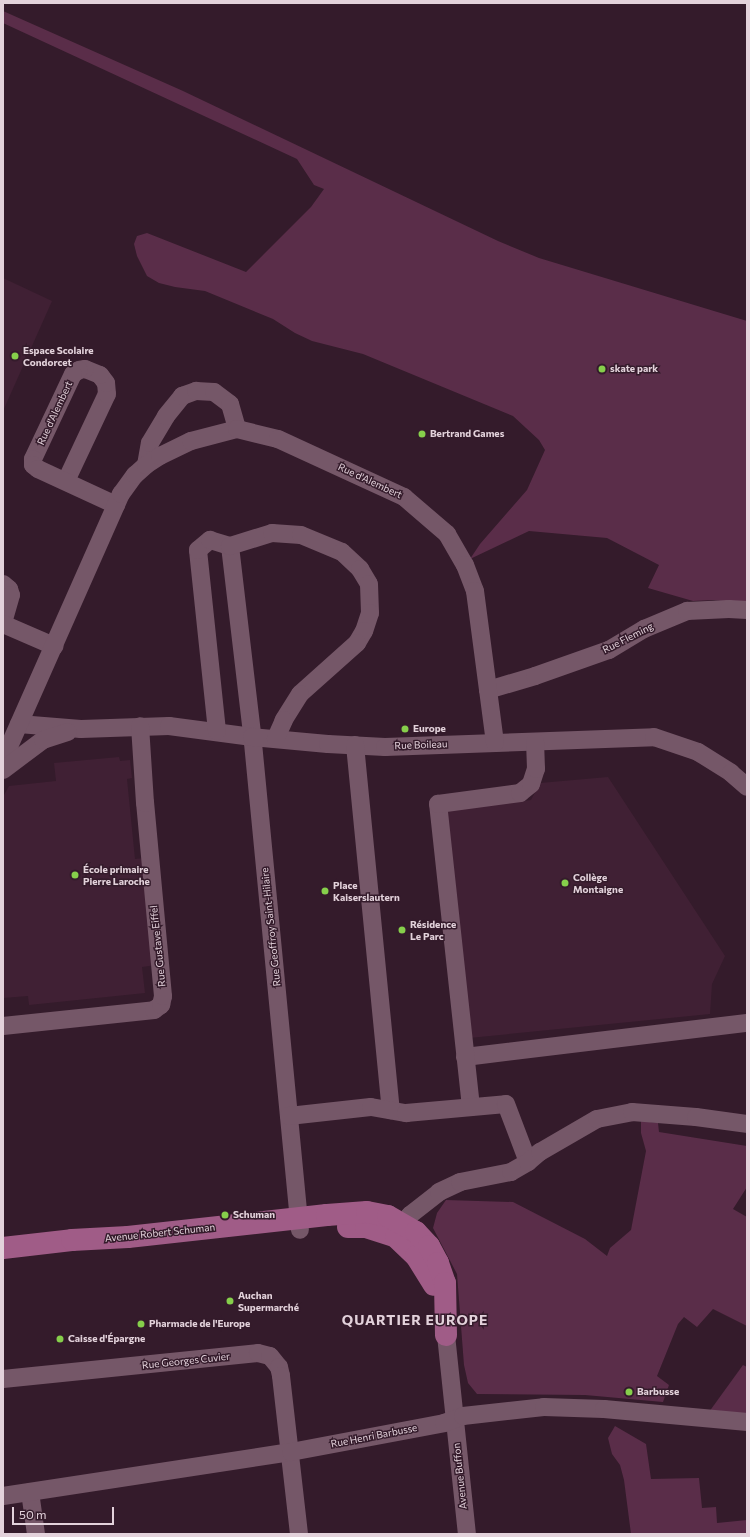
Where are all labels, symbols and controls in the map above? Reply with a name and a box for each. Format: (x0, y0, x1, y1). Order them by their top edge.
place label: Espace Scolaire Condorcet (23, 344, 94, 368)
marker: Espace Scolaire Condorcet (10, 351, 20, 361)
place label: skate park (610, 363, 658, 375)
marker: skate park (597, 364, 607, 374)
street label: Rue d'Alembert (35, 379, 75, 447)
place label: Bertrand Games (430, 428, 504, 440)
marker: Bertrand Games (417, 429, 427, 439)
street label: Rue d'Alembert (336, 461, 404, 501)
street label: Rue Fleming (601, 620, 655, 656)
place label: Europe (413, 723, 446, 735)
marker: Europe (400, 724, 410, 734)
street label: Rue Boileau (394, 738, 448, 752)
place label: École primaire Pierre Laroche (83, 863, 150, 886)
street label: Rue Geoffroy Saint-Hilaire (259, 867, 283, 987)
marker: École primaire Pierre Laroche (70, 870, 80, 880)
place label: Collège Montaigne (573, 871, 623, 894)
marker: Collège Montaigne (560, 878, 570, 888)
place label: Place Kaiserslautern (333, 879, 400, 902)
marker: Place Kaiserslautern (320, 886, 330, 896)
street label: Rue Gustave Eiffel (148, 905, 168, 987)
place label: Résidence Le Parc (410, 918, 456, 942)
marker: Résidence Le Parc (397, 925, 407, 935)
place label: Schuman (233, 1209, 275, 1221)
marker: Schuman (220, 1210, 230, 1220)
street label: Avenue Robert Schuman (104, 1221, 216, 1245)
place label: Auchan Supermarché (238, 1289, 299, 1312)
marker: Auchan Supermarché (225, 1296, 235, 1306)
district label: QUARTIER EUROPE (342, 1312, 488, 1328)
place label: Pharmacie de l'Europe (149, 1318, 250, 1330)
marker: Pharmacie de l'Europe (136, 1319, 146, 1329)
place label: Caisse d'Épargne (68, 1333, 145, 1345)
marker: Caisse d'Épargne (55, 1334, 65, 1344)
street label: Rue Georges Cuvier (141, 1350, 231, 1372)
place label: Barbusse (637, 1386, 679, 1398)
marker: Barbusse (624, 1387, 634, 1397)
street label: Rue Henri Barbusse (330, 1422, 418, 1450)
street label: Avenue Buffon (451, 1442, 469, 1510)
scale bar (14, 1499, 116, 1525)
text: 50 m (19, 1507, 47, 1521)

